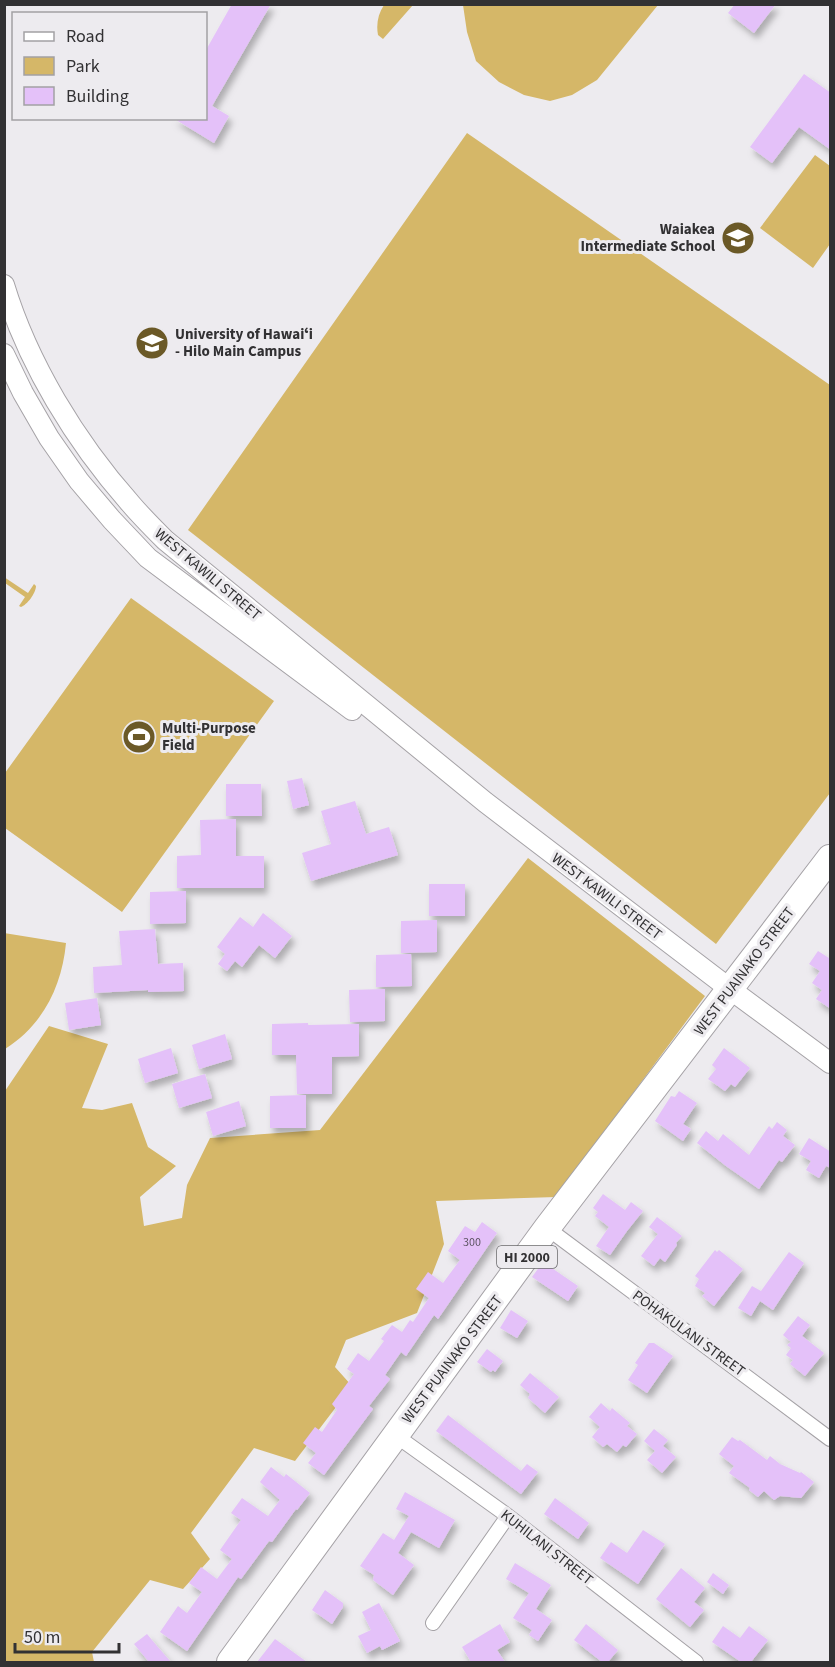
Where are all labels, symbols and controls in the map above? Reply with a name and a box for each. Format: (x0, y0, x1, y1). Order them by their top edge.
legend (12, 12, 207, 120)
text: Road (66, 24, 105, 49)
text: Park (66, 54, 100, 79)
text: Building (66, 84, 129, 109)
place label: Waiakea Intermediate School (581, 219, 716, 257)
school or university icon: Waiakea Intermediate School (720, 220, 756, 256)
place label: University of Hawaiʻi - Hilo Main Campus (175, 324, 313, 362)
school or university icon: University of Hawaiʻi - Hilo Main Campus (134, 325, 170, 361)
street label: WEST KAWILI STREET (150, 524, 265, 625)
place label: Multi-Purpose Field (162, 718, 256, 756)
sports icon: Multi-Purpose Field (121, 719, 157, 755)
street label: WEST KAWILI STREET (547, 848, 666, 945)
street label: WEST PUAINAKO STREET (689, 903, 800, 1040)
house number: 300 (463, 1234, 481, 1251)
road number: HI 2000 (497, 1246, 557, 1268)
street label: POHAKULANI STREET (628, 1285, 749, 1382)
street label: WEST PUAINAKO STREET (397, 1291, 508, 1428)
street label: KUHILANI STREET (496, 1505, 597, 1590)
scale bar (15, 1616, 118, 1654)
text: 50 m (24, 1625, 60, 1650)

